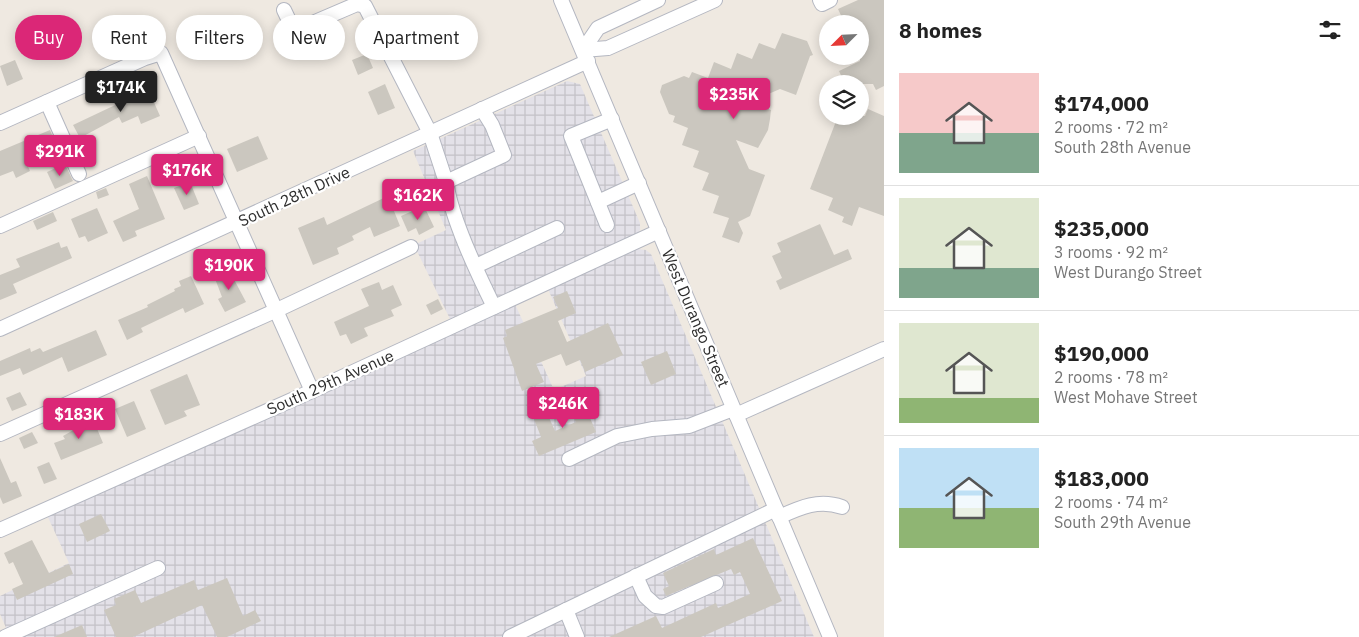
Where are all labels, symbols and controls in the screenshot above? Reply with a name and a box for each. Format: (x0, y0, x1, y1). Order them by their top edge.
chip: Buy (15, 15, 82, 60)
chip: Rent (92, 15, 166, 60)
chip: Filters (176, 15, 263, 60)
chip: New (273, 15, 345, 60)
chip: Apartment (355, 15, 478, 60)
north arrow (819, 15, 869, 65)
map controls (819, 15, 869, 125)
text: 8 homes (899, 16, 982, 44)
icon: filters (1316, 16, 1344, 44)
pin: $174K (86, 70, 156, 113)
button: layers (819, 75, 869, 125)
text: $174K (96, 77, 146, 97)
pin: $235K (699, 78, 769, 120)
text: $235K (709, 84, 759, 104)
text: $174,000 (1054, 89, 1149, 117)
icon: home (939, 93, 999, 153)
text: 2 rooms · 72 m² (1054, 117, 1168, 137)
pin: $291K (25, 134, 95, 177)
text: South 28th Avenue (1054, 137, 1191, 157)
text: $291K (35, 141, 85, 161)
pin: $176K (152, 154, 222, 196)
text: $176K (162, 160, 212, 180)
street label: South 28th Drive (235, 161, 353, 231)
pin: $162K (383, 178, 453, 221)
text: $162K (393, 185, 443, 205)
text: $235,000 (1054, 214, 1149, 242)
icon: home (939, 218, 999, 278)
text: 3 rooms · 92 m² (1054, 242, 1168, 262)
street label: West Durango Street (658, 246, 734, 390)
pin: $190K (194, 248, 264, 291)
text: $190K (204, 255, 254, 275)
text: West Durango Street (1054, 262, 1202, 282)
text: $190,000 (1054, 339, 1149, 367)
icon: home (939, 343, 999, 403)
street label: South 29th Avenue (263, 345, 397, 419)
text: 2 rooms · 78 m² (1054, 367, 1168, 387)
pin: $246K (528, 386, 598, 429)
text: West Mohave Street (1054, 387, 1198, 407)
text: $246K (538, 393, 588, 413)
pin: $183K (44, 398, 114, 440)
text: $183K (54, 404, 104, 424)
text: $183,000 (1054, 464, 1149, 492)
icon: home (939, 468, 999, 528)
text: 2 rooms · 74 m² (1054, 492, 1168, 512)
text: South 29th Avenue (1054, 512, 1191, 532)

